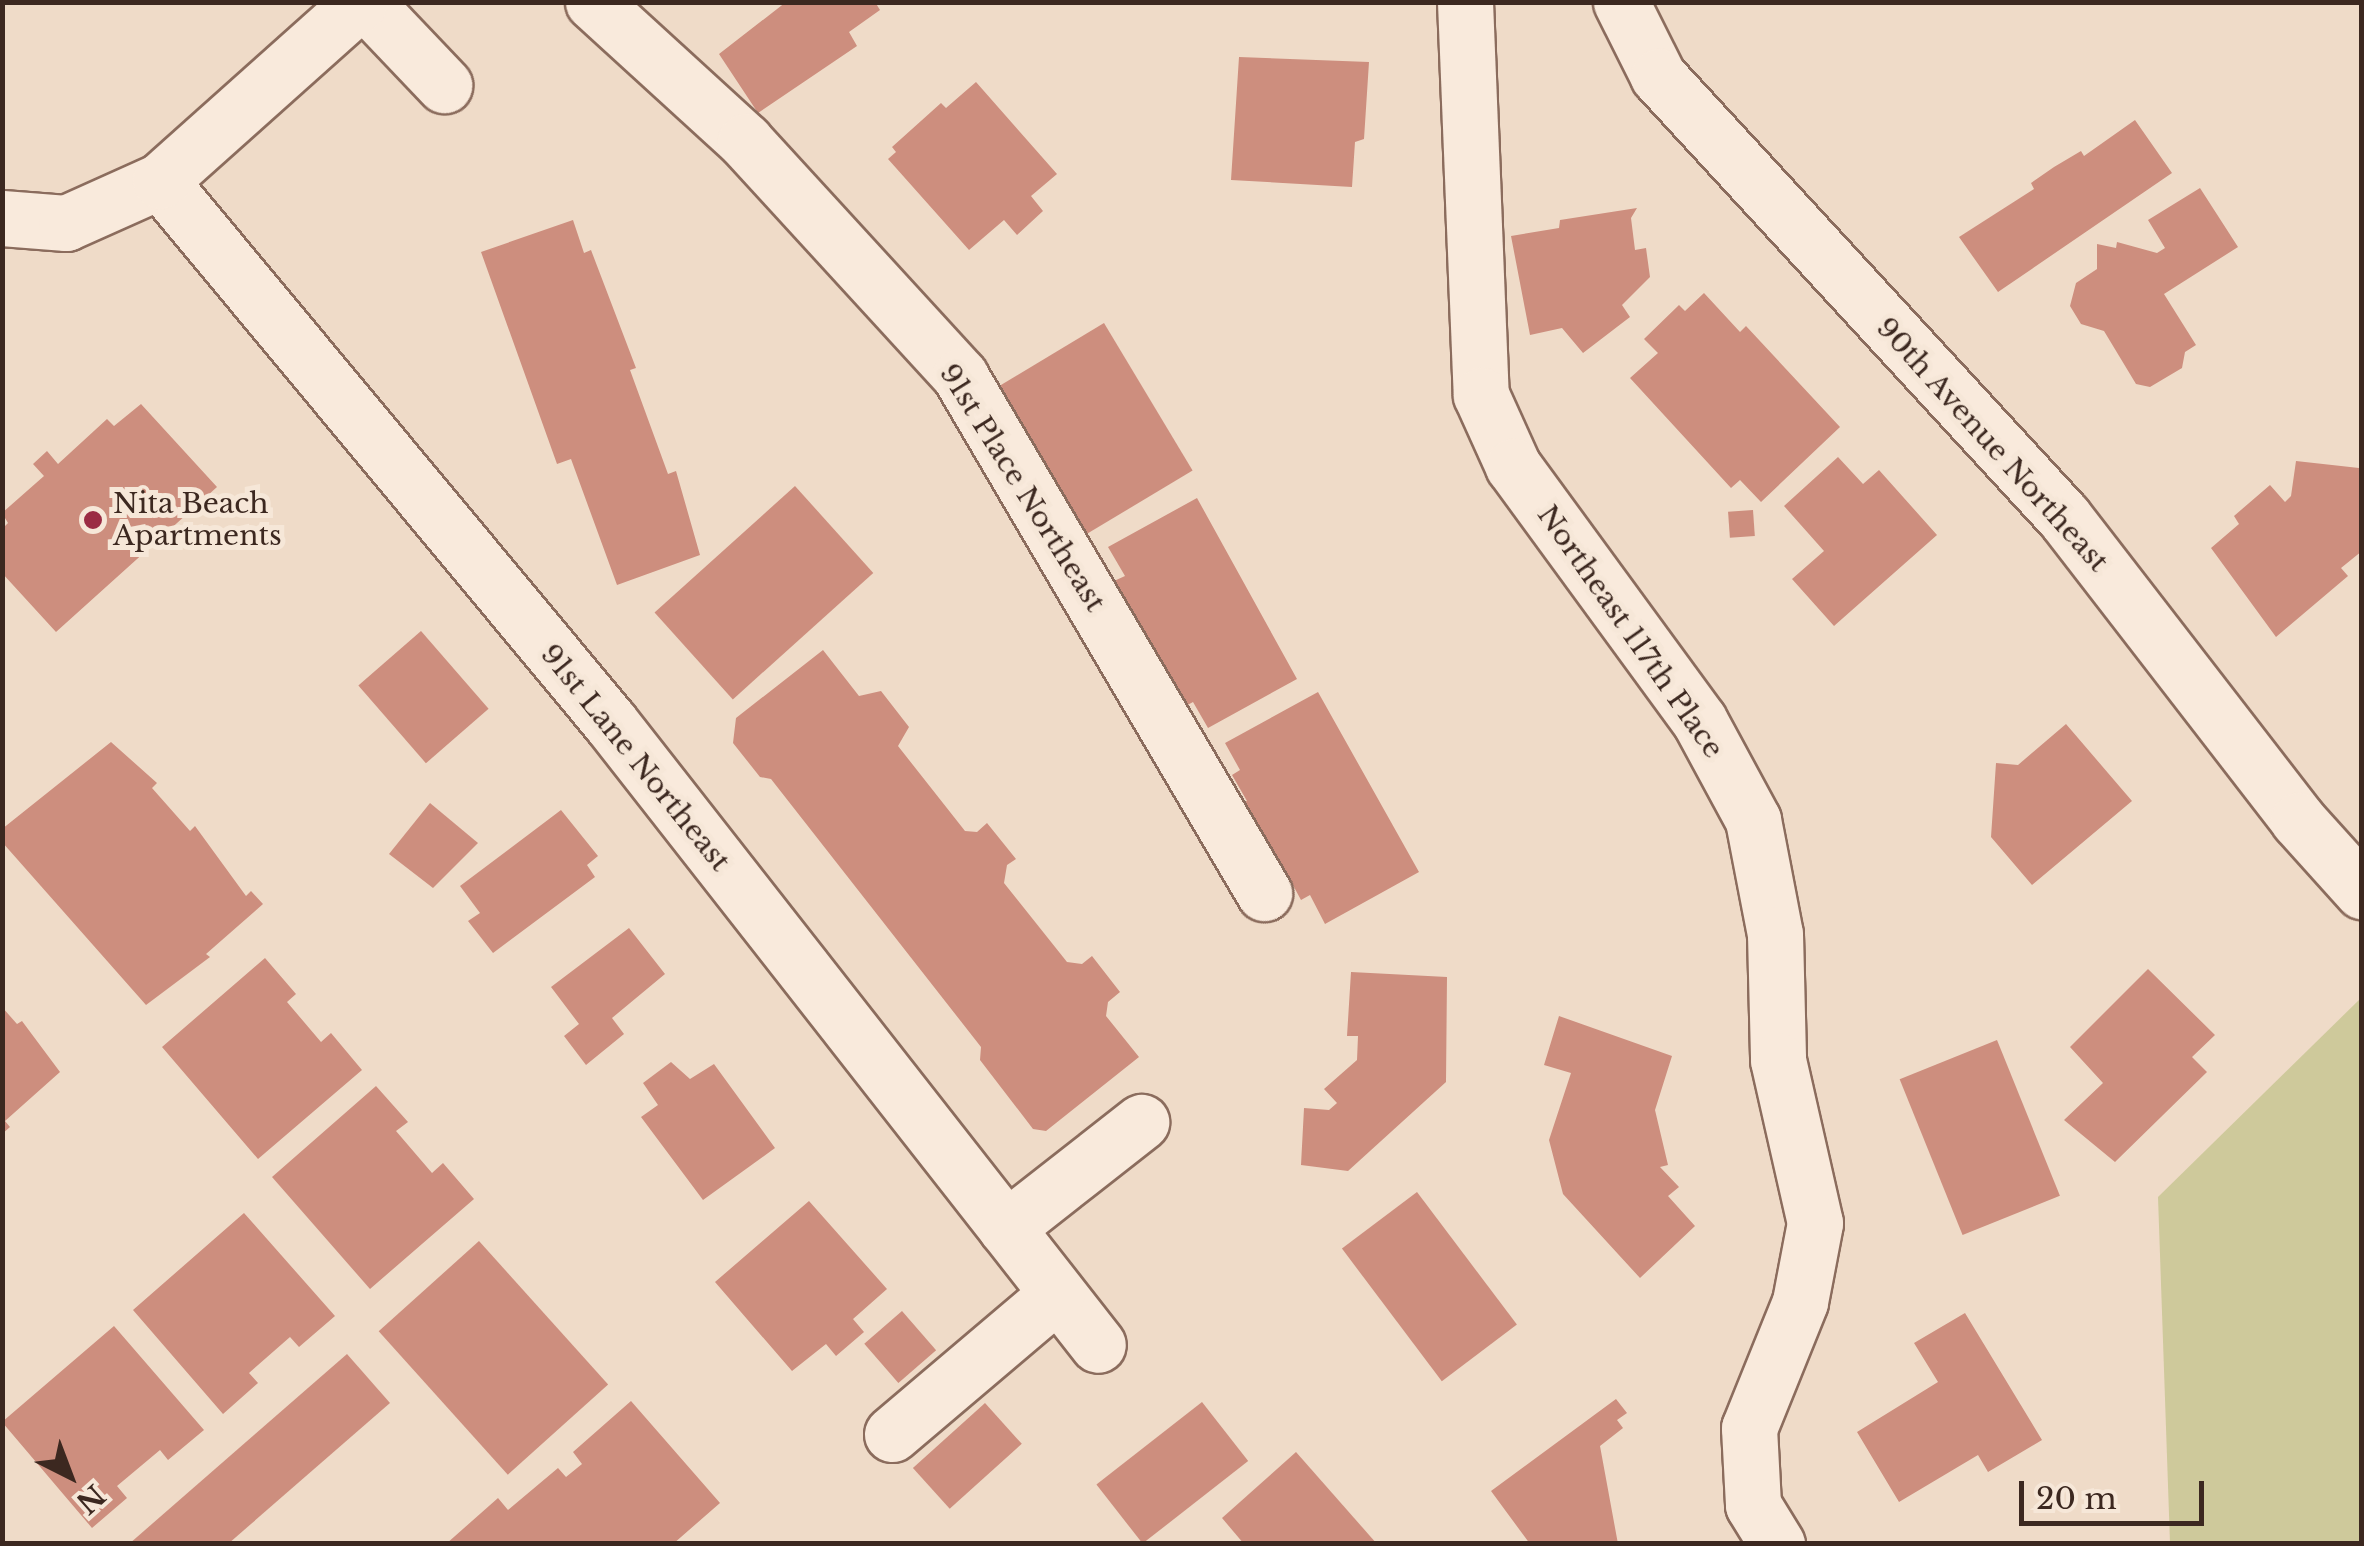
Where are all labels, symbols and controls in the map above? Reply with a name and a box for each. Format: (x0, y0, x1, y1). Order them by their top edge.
street label: 90th Avenue Northeast (1869, 311, 2115, 579)
street label: 91st Place Northeast (932, 358, 1112, 618)
place label: Nita Beach Apartments (113, 487, 282, 553)
street label: Northeast 117th Place (1530, 499, 1730, 765)
marker: Nita Beach Apartments (82, 509, 104, 531)
street label: 91st Lane Northeast (533, 638, 737, 878)
north arrow (20, 1426, 120, 1526)
scale bar (2024, 1461, 2209, 1523)
text: N (69, 1477, 112, 1520)
text: 20 m (2036, 1480, 2117, 1517)

